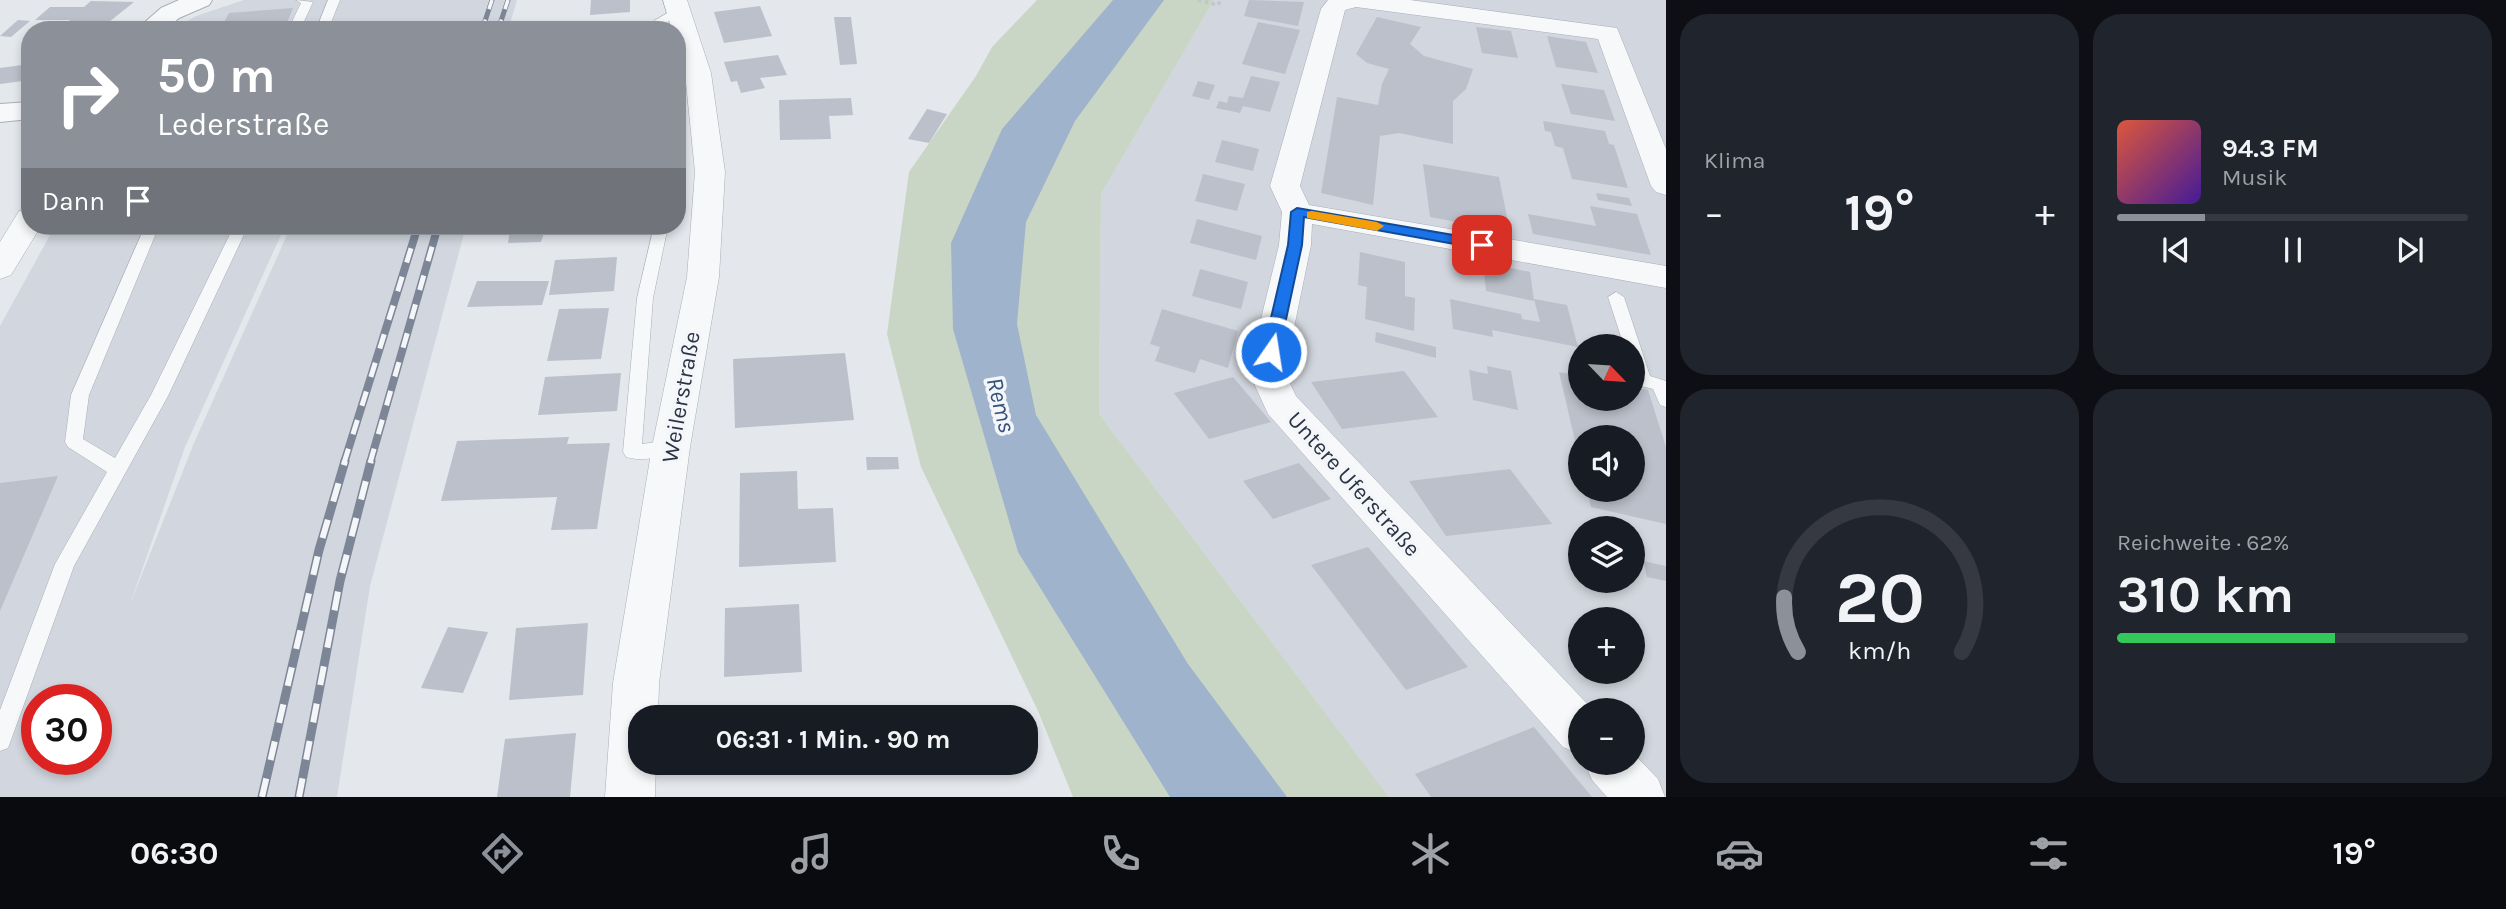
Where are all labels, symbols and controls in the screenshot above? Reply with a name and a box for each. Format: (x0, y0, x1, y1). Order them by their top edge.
text: 50 m (157, 47, 275, 104)
icon: right (42, 49, 133, 140)
text: Lederstraße (157, 106, 329, 143)
text: 94.3 FM (2222, 133, 2319, 164)
text: Klima (1704, 147, 1765, 174)
text: Musik (2222, 164, 2287, 191)
icon: arrive (119, 182, 157, 220)
text: 19° (1844, 182, 1915, 243)
text: Dann (42, 186, 105, 217)
text: − (1704, 191, 1724, 236)
text: + (2035, 191, 2055, 236)
pin (1452, 215, 1512, 275)
icon: arrive (1463, 226, 1501, 264)
icon: previous (2157, 231, 2195, 269)
icon: pause (2274, 231, 2312, 269)
icon: next (2391, 231, 2429, 269)
position arrow (1234, 315, 1308, 389)
street label: Weilerstraße (656, 329, 706, 465)
north arrow (1568, 334, 1645, 411)
map controls (1568, 334, 1645, 775)
water label: Rems (981, 374, 1021, 436)
street label: Untere Uferstraße (1282, 406, 1426, 562)
button: sound (1568, 425, 1645, 502)
button: layers (1568, 516, 1645, 593)
text: Reichweite · 62% (2117, 529, 2290, 556)
text: 20 (1834, 555, 1925, 640)
text: 310 km (2117, 564, 2294, 625)
button: + (1568, 607, 1645, 684)
text: km/h (1848, 636, 1911, 665)
speed limit sign: 30 (21, 684, 112, 775)
button: − (1568, 698, 1645, 775)
text: 06:31 · 1 Min. · 90 m (716, 724, 950, 755)
icon: directions (478, 829, 527, 878)
icon: music (787, 829, 836, 878)
icon: phone (1096, 829, 1145, 878)
icon: climate (1406, 829, 1455, 878)
icon: car (1715, 829, 1764, 878)
icon: filters (2024, 829, 2073, 878)
text: 06:30 (130, 835, 218, 872)
text: 19° (2333, 835, 2376, 872)

